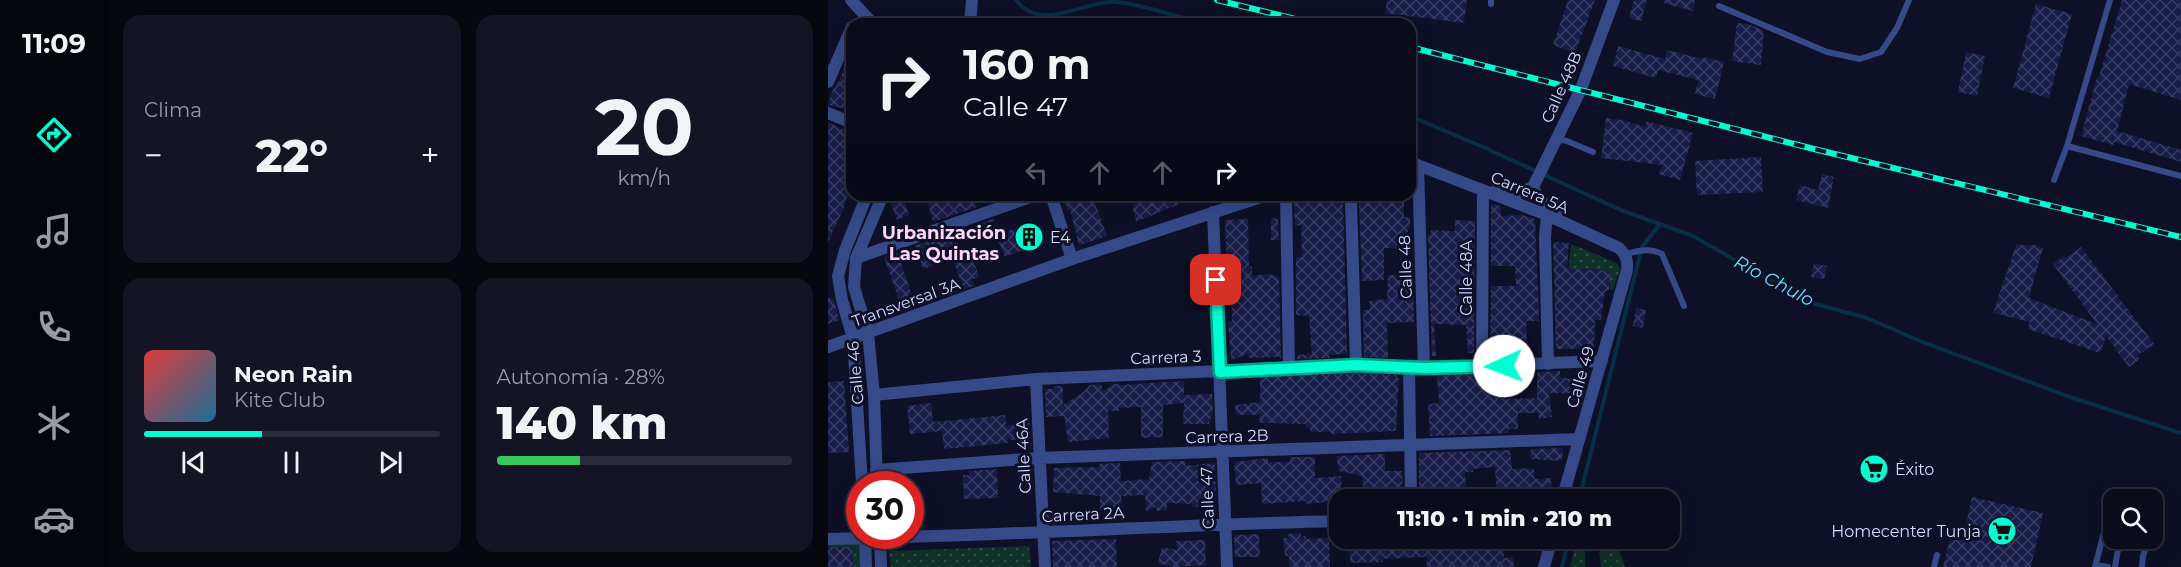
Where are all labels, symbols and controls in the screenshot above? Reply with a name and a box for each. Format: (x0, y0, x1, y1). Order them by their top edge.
text: 11:09 (22, 27, 86, 60)
text: 160 m (963, 38, 1091, 90)
icon: right (864, 42, 942, 120)
street label: Calle 48B (1537, 49, 1586, 126)
text: 20 (595, 79, 694, 175)
text: Calle 47 (963, 90, 1068, 123)
text: Clima (144, 98, 202, 122)
icon: directions (33, 114, 75, 156)
text: 22° (255, 128, 328, 183)
text: − (144, 135, 163, 175)
text: + (421, 135, 440, 175)
icon: left (1020, 156, 1053, 189)
icon: ahead (1083, 156, 1116, 189)
icon: ahead (1146, 156, 1179, 189)
icon: right (1209, 156, 1242, 189)
text: km/h (618, 166, 671, 190)
street label: Carrera 5A (1488, 168, 1572, 218)
icon: music (33, 210, 75, 252)
building icon: E4 (1013, 221, 1045, 253)
district label: Urbanización Las Quintas (882, 222, 1006, 265)
place label: E4 (1050, 228, 1071, 247)
street label: Calle 48 (1395, 235, 1416, 299)
street label: Calle 48A (1457, 240, 1476, 316)
water label: Río Chulo (1730, 251, 1818, 311)
pin (1190, 254, 1241, 305)
icon: arrive (1199, 263, 1232, 296)
street label: Transversal 3A (850, 274, 963, 331)
icon: phone (33, 306, 75, 348)
position arrow (1472, 334, 1536, 398)
street label: Calle 46 (843, 340, 868, 405)
street label: Calle 49 (1563, 344, 1598, 410)
street label: Carrera 3 (1130, 347, 1202, 368)
text: Neon Rain (234, 361, 353, 388)
text: Autonomía · 28% (497, 365, 665, 389)
text: Kite Club (234, 388, 325, 412)
text: 140 km (497, 395, 668, 450)
icon: climate (33, 402, 75, 444)
street label: Calle 46A (1012, 417, 1035, 494)
street label: Carrera 2B (1185, 426, 1269, 447)
icon: previous (177, 446, 210, 479)
icon: pause (275, 446, 308, 479)
icon: next (374, 446, 407, 479)
supermarket icon: Éxito (1858, 453, 1890, 485)
place label: Éxito (1895, 460, 1934, 479)
street label: Calle 47 (1197, 467, 1218, 529)
speed limit sign: 30 (846, 471, 924, 549)
map controls (2103, 489, 2163, 549)
button: search (2103, 489, 2163, 549)
icon: car (33, 498, 75, 540)
street label: Carrera 2A (1041, 503, 1125, 526)
text: 11:10 · 1 min · 210 m (1397, 505, 1612, 532)
supermarket icon: Homecenter Tunja (1986, 515, 2018, 547)
place label: Homecenter Tunja (1831, 522, 1981, 541)

